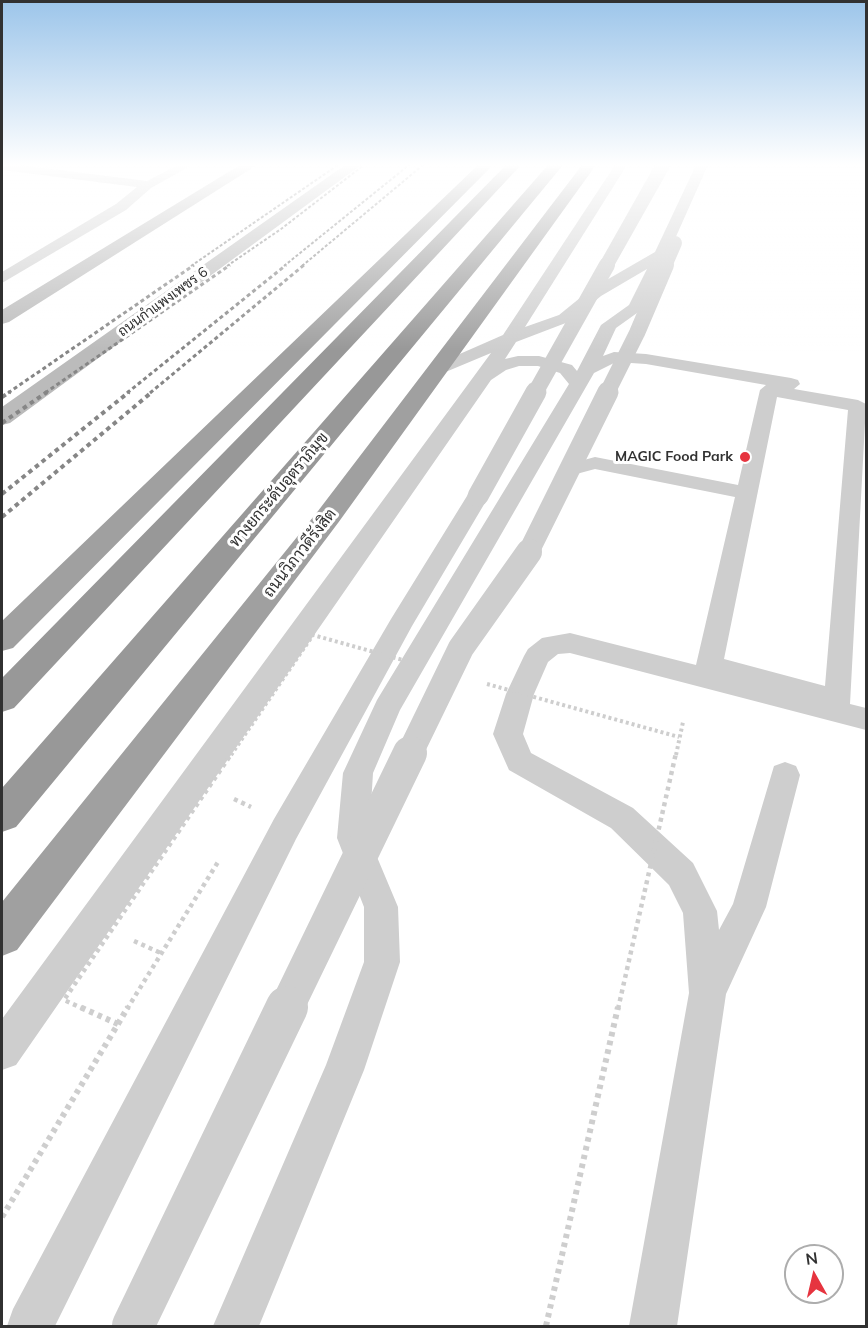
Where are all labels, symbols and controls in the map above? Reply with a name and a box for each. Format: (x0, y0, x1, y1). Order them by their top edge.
street label: ถนนกำแพงเพชร 6 (115, 264, 211, 340)
street label: ทางยกระดับอุตราภิมุข (225, 429, 333, 551)
place label: MAGIC Food Park (615, 449, 733, 465)
marker: MAGIC Food Park (738, 450, 752, 464)
street label: ถนนวิภาวดีรังสิต (259, 505, 341, 601)
north arrow (784, 1244, 844, 1304)
text: N (804, 1247, 819, 1269)

